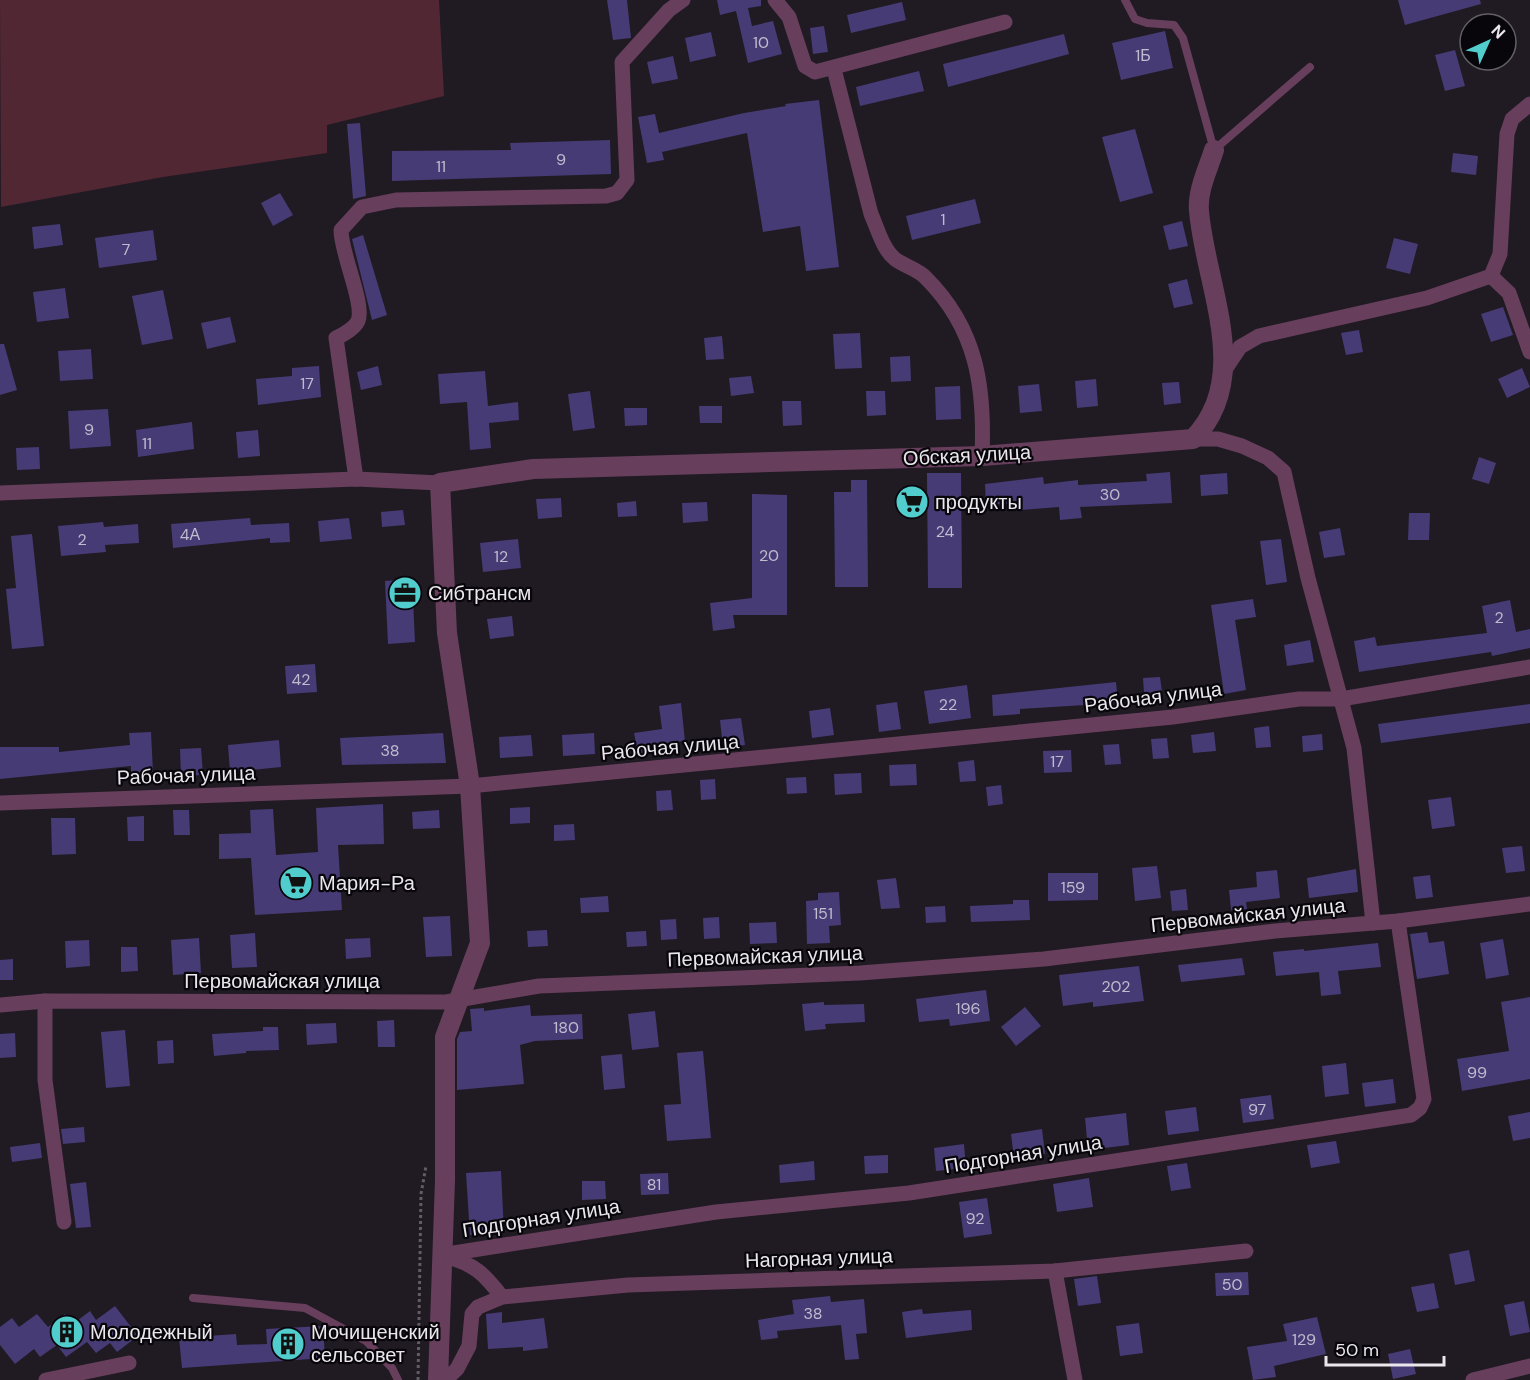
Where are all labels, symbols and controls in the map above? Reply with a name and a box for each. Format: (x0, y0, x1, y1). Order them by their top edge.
north arrow (1458, 12, 1518, 72)
text: N (1487, 20, 1510, 43)
house number: 10 (753, 32, 769, 53)
house number: 1Б (1135, 45, 1151, 66)
house number: 9 (556, 149, 566, 170)
house number: 11 (436, 156, 446, 177)
house number: 1 (941, 209, 946, 230)
house number: 7 (122, 239, 130, 260)
house number: 17 (300, 373, 314, 394)
house number: 9 (84, 419, 94, 440)
house number: 11 (142, 433, 152, 454)
street label: Обская улица (902, 439, 1033, 471)
supermarket icon: продукты (894, 484, 930, 520)
house number: 30 (1100, 484, 1120, 505)
place label: продукты (935, 489, 1022, 515)
house number: 24 (936, 521, 955, 542)
house number: 4А (180, 524, 201, 545)
house number: 2 (77, 529, 87, 550)
house number: 20 (759, 545, 779, 566)
house number: 12 (494, 546, 508, 567)
office icon: Сибтрансм (387, 575, 423, 611)
place label: Сибтрансм (428, 580, 531, 606)
house number: 2 (1494, 607, 1504, 628)
house number: 42 (292, 669, 310, 690)
street label: Рабочая улица (1083, 676, 1224, 718)
house number: 22 (939, 694, 957, 715)
street label: Рабочая улица (600, 728, 741, 766)
house number: 38 (380, 740, 400, 761)
house number: 17 (1050, 751, 1064, 772)
street label: Рабочая улица (116, 760, 257, 790)
supermarket icon: Мария-Ра (278, 865, 314, 901)
place label: Мария-Ра (319, 870, 416, 896)
house number: 159 (1061, 877, 1085, 898)
street label: Первомайская улица (1149, 892, 1348, 938)
house number: 151 (813, 903, 833, 924)
street label: Первомайская улица (667, 940, 864, 972)
street label: Первомайская улица (184, 968, 381, 994)
house number: 202 (1101, 976, 1131, 997)
house number: 196 (955, 998, 981, 1019)
house number: 180 (553, 1017, 579, 1038)
house number: 99 (1467, 1062, 1487, 1083)
house number: 97 (1248, 1099, 1266, 1120)
street label: Подгорная улица (942, 1129, 1104, 1179)
house number: 81 (647, 1174, 661, 1195)
street label: Подгорная улица (460, 1193, 622, 1243)
house number: 92 (966, 1208, 985, 1229)
street label: Нагорная улица (745, 1242, 894, 1274)
house number: 50 (1222, 1274, 1242, 1295)
house number: 38 (803, 1303, 823, 1324)
building icon: Молодежный (49, 1314, 85, 1350)
place label: Молодежный (90, 1319, 213, 1345)
place label: Мочищенский сельсовет (311, 1319, 440, 1368)
building icon: Мочищенский сельсовет (270, 1326, 306, 1362)
house number: 129 (1292, 1329, 1316, 1350)
scale bar (1326, 1329, 1444, 1367)
text: 50 m (1335, 1338, 1379, 1362)

